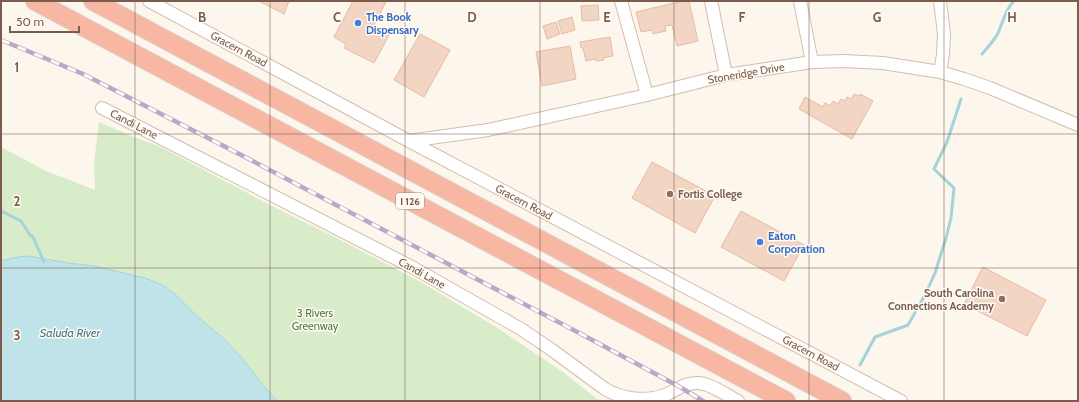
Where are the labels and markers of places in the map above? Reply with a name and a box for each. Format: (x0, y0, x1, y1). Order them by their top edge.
place label: The Book Dispensary (366, 10, 419, 37)
marker: The Book Dispensary (353, 18, 363, 28)
place label: Fortis College (678, 187, 743, 201)
marker: Fortis College (665, 189, 675, 199)
place label: Eaton Corporation (768, 229, 825, 256)
marker: Eaton Corporation (755, 237, 765, 247)
place label: South Carolina Connections Academy (888, 286, 995, 313)
marker: South Carolina Connections Academy (997, 294, 1007, 304)

